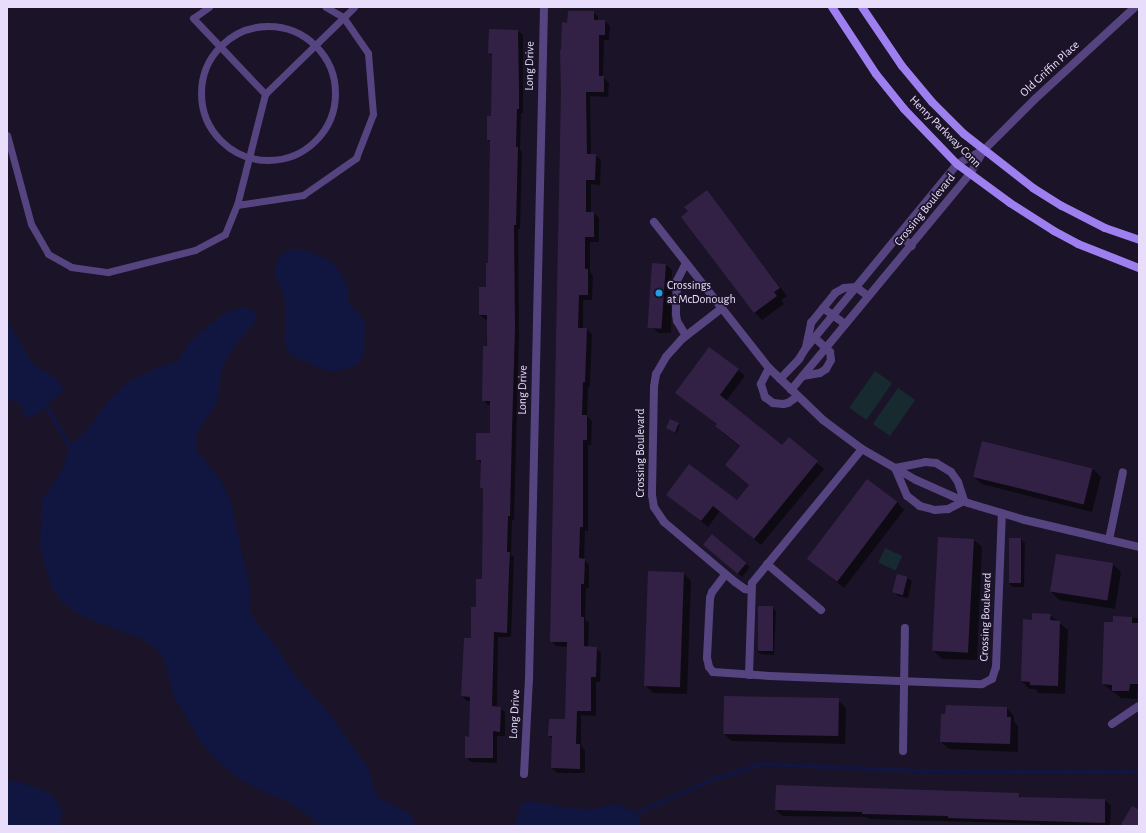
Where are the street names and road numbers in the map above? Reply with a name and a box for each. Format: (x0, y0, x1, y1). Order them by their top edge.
street label: Old Griffin Place (1017, 38, 1083, 100)
street label: Long Drive (522, 41, 538, 91)
street label: Henry Parkway Conn (906, 93, 984, 171)
street label: Crossing Boulevard (891, 171, 959, 249)
street label: Long Drive (515, 365, 531, 415)
street label: Crossing Boulevard (634, 409, 648, 497)
street label: Crossing Boulevard (977, 572, 995, 662)
street label: Long Drive (507, 689, 523, 739)

